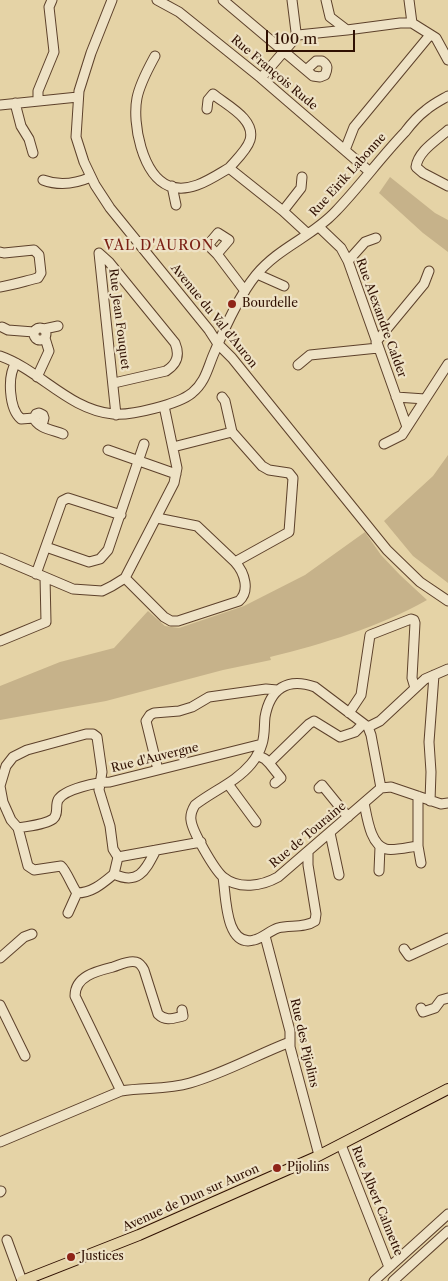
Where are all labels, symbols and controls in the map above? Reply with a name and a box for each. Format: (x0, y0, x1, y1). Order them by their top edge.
scale bar (268, 20, 357, 52)
text: 100 m (274, 29, 317, 48)
street label: Rue François Rude (228, 33, 320, 113)
street label: Rue Eirik Labonne (307, 130, 389, 220)
district label: VAL D'AURON (102, 238, 216, 254)
street label: Rue Alexandre Calder (353, 256, 409, 380)
street label: Avenue du Val d'Auron (168, 261, 260, 371)
street label: Rue Jean Fouquet (106, 268, 132, 370)
place label: Bourdelle (242, 297, 298, 311)
marker: Bourdelle (226, 298, 238, 310)
street label: Rue d'Auvergne (110, 740, 200, 776)
street label: Rue de Touraine (267, 799, 349, 871)
street label: Rue des Pijolins (287, 997, 321, 1089)
street label: Rue Albert Calmette (348, 1144, 406, 1258)
street label: Avenue de Dun sur Auron (121, 1161, 261, 1235)
place label: Pijolins (287, 1161, 329, 1175)
marker: Pijolins (271, 1162, 283, 1174)
place label: Justices (81, 1250, 124, 1264)
marker: Justices (65, 1251, 77, 1263)

